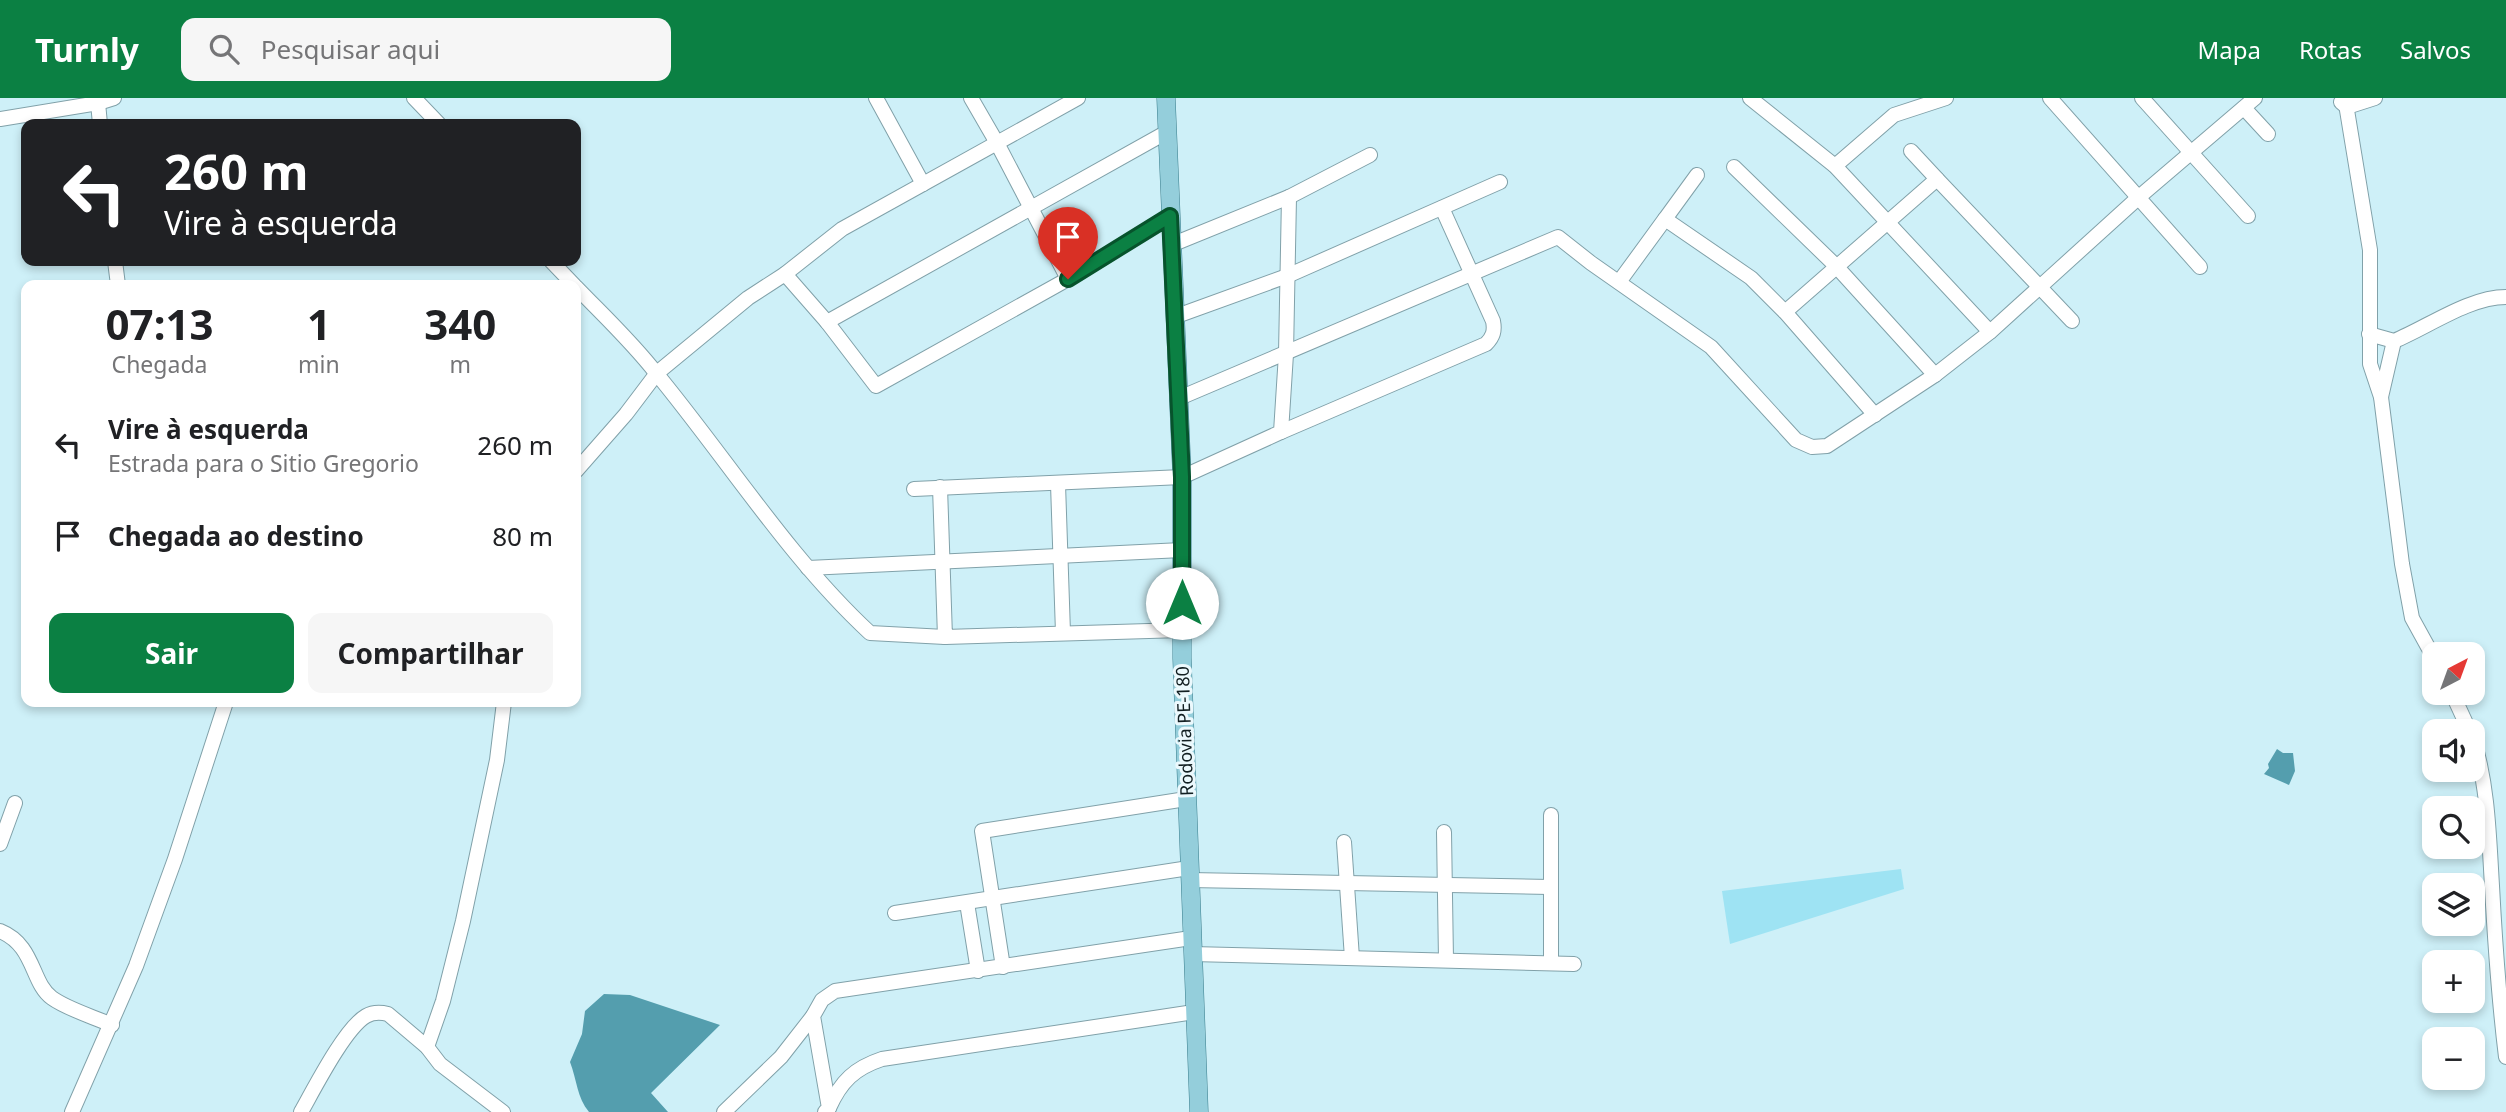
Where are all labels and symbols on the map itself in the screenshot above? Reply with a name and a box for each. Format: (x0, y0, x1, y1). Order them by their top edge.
pin (1038, 207, 1098, 279)
position arrow (1145, 566, 1219, 640)
north arrow (2422, 642, 2485, 705)
street label: Rodovia PE-180 (1170, 666, 1198, 796)

